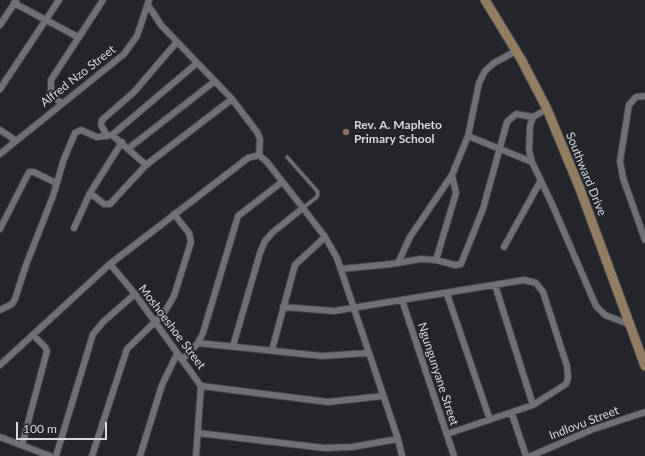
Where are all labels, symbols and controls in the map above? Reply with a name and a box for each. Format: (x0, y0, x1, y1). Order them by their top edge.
street label: Alfred Nzo Street (38, 42, 118, 110)
place label: Rev. A. Mapheto Primary School (354, 118, 442, 146)
marker: Rev. A. Mapheto Primary School (341, 127, 351, 137)
street label: Southward Drive (563, 130, 609, 218)
street label: Moshoeshoe Street (135, 282, 209, 372)
street label: Ngungunyane Street (414, 321, 462, 427)
street label: Indlovu Street (547, 403, 621, 443)
scale bar (18, 414, 109, 440)
text: 100 m (23, 421, 57, 436)

